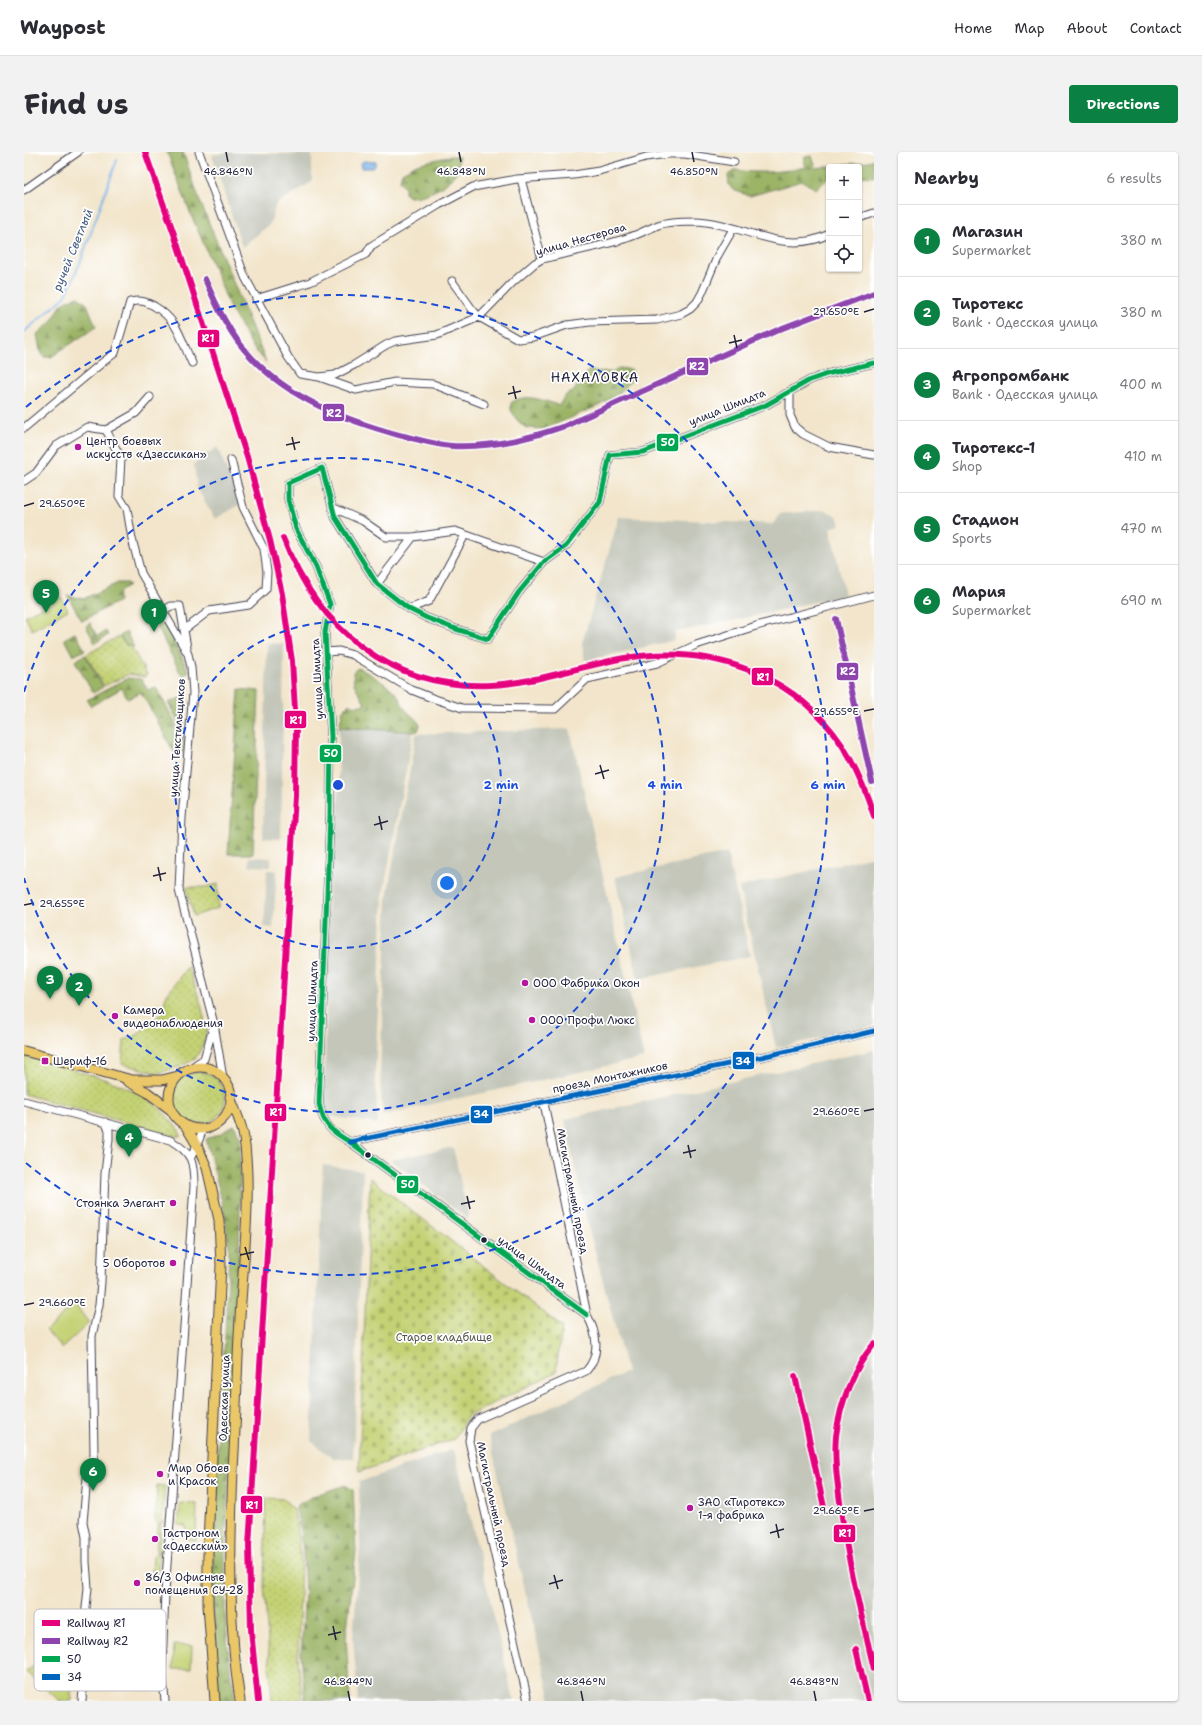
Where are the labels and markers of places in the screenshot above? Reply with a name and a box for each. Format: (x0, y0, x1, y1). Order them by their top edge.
place label: Центр боевых искусств «Дзессикан» (86, 434, 207, 462)
marker: Центр боевых искусств «Дзессикан» (73, 442, 83, 452)
pin: 5 (33, 580, 59, 613)
pin: 1 (141, 599, 167, 632)
centre of rings (331, 778, 345, 792)
pin: 3 (37, 966, 63, 999)
pin: 2 (66, 973, 92, 1006)
place label: ООО Фабрика Окон (533, 976, 640, 991)
marker: ООО Фабрика Окон (520, 978, 530, 988)
place label: Камера видеонаблюдения (123, 1003, 223, 1031)
marker: Камера видеонаблюдения (110, 1011, 120, 1021)
place label: ООО Профи Люкс (540, 1013, 635, 1028)
marker: ООО Профи Люкс (527, 1015, 537, 1025)
place label: Шериф-16 (53, 1054, 107, 1069)
marker: Шериф-16 (40, 1056, 50, 1066)
pin: 4 (116, 1124, 142, 1157)
unlabelled marker (363, 1150, 373, 1160)
place label: Стоянка Элегант (76, 1196, 165, 1211)
marker: Стоянка Элегант (168, 1198, 178, 1208)
unlabelled marker (479, 1235, 489, 1245)
place label: 5 Оборотов (103, 1256, 165, 1271)
marker: 5 Оборотов (168, 1258, 178, 1268)
pin: 6 (80, 1458, 106, 1491)
place label: Мир Обоев и Красок (168, 1461, 229, 1489)
marker: Мир Обоев и Красок (155, 1469, 165, 1479)
place label: ЗАО «Тиротекс» 1-я фабрика (698, 1495, 785, 1523)
marker: ЗАО «Тиротекс» 1-я фабрика (685, 1503, 695, 1513)
place label: Гастроном «Одесский» (163, 1526, 228, 1554)
marker: Гастроном «Одесский» (150, 1534, 160, 1544)
place label: 86/3 Офисные помещения СУ-28 (145, 1570, 244, 1598)
marker: 86/3 Офисные помещения СУ-28 (132, 1578, 142, 1588)

